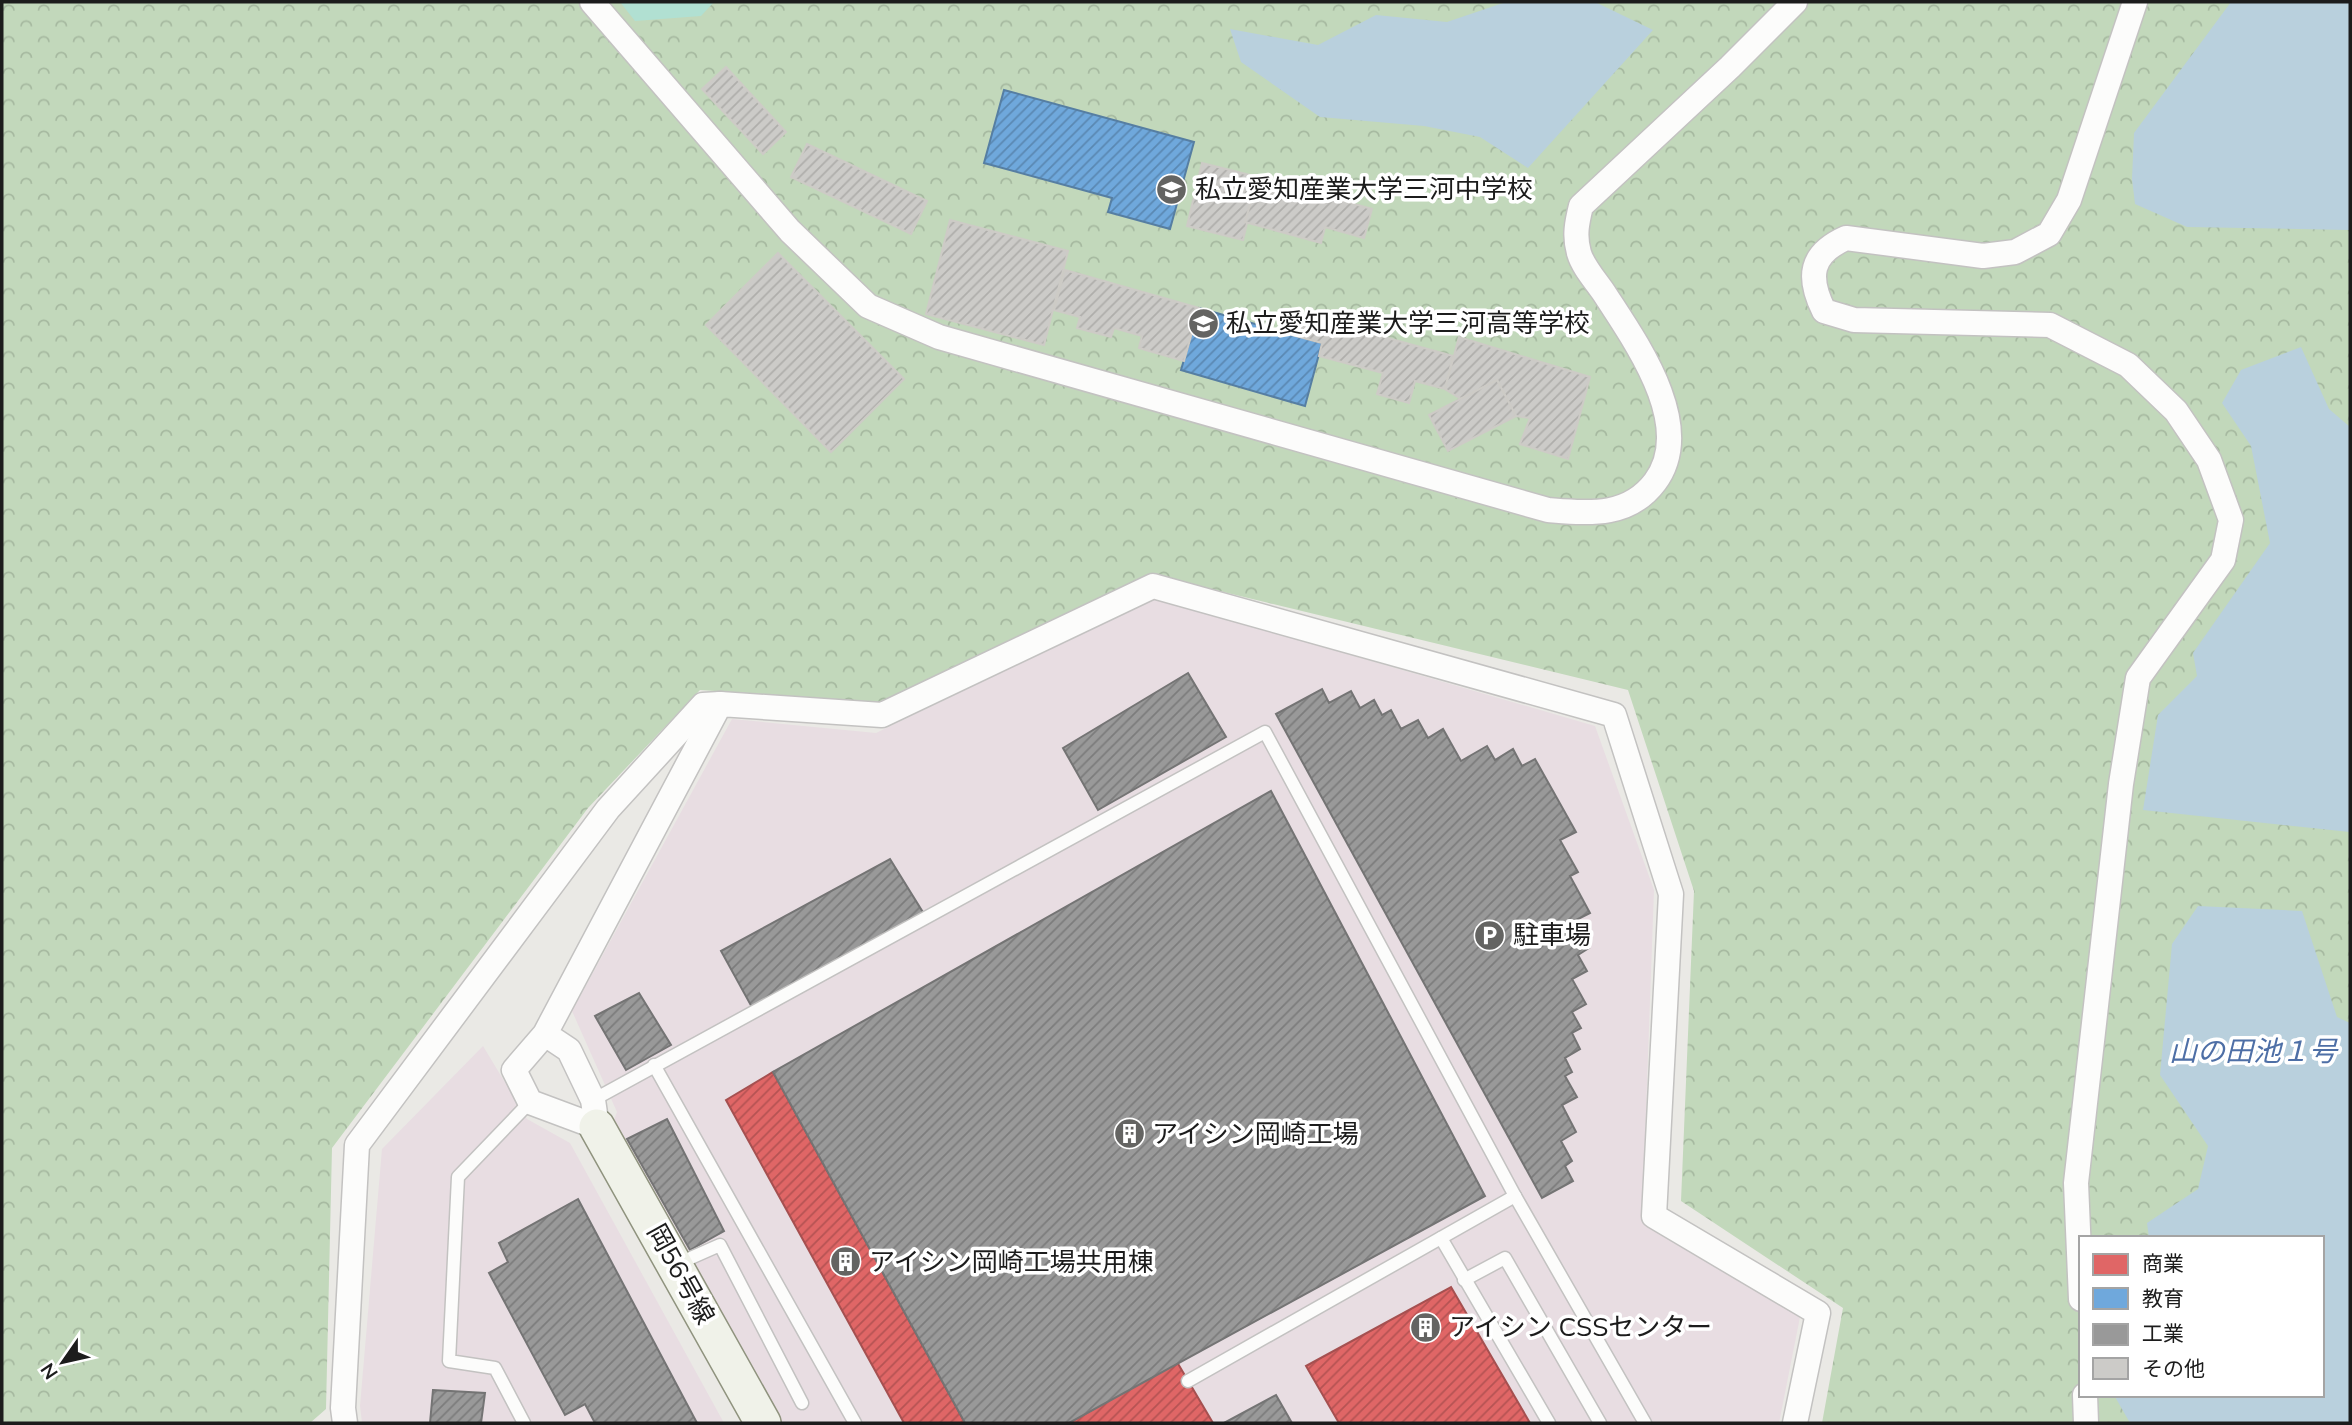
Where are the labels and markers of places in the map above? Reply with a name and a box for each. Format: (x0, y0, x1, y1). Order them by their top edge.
school or university icon: 私立愛知産業大学三河中学校 (1155, 172, 1189, 206)
place label: 私立愛知産業大学三河中学校 (1195, 172, 1533, 205)
school or university icon: 私立愛知産業大学三河高等学校 (1186, 306, 1220, 340)
place label: 私立愛知産業大学三河高等学校 (1226, 306, 1590, 339)
parking icon: 駐車場 (1473, 918, 1507, 952)
place label: 駐車場 (1513, 918, 1591, 951)
building icon: アイシン岡崎工場 (1112, 1117, 1146, 1151)
place label: アイシン岡崎工場 (1152, 1117, 1359, 1150)
building icon: アイシン岡崎工場共用棟 (829, 1245, 863, 1279)
place label: アイシン岡崎工場共用棟 (869, 1245, 1154, 1278)
building icon: アイシン CSSセンター (1409, 1310, 1443, 1344)
place label: アイシン CSSセンター (1449, 1310, 1712, 1343)

